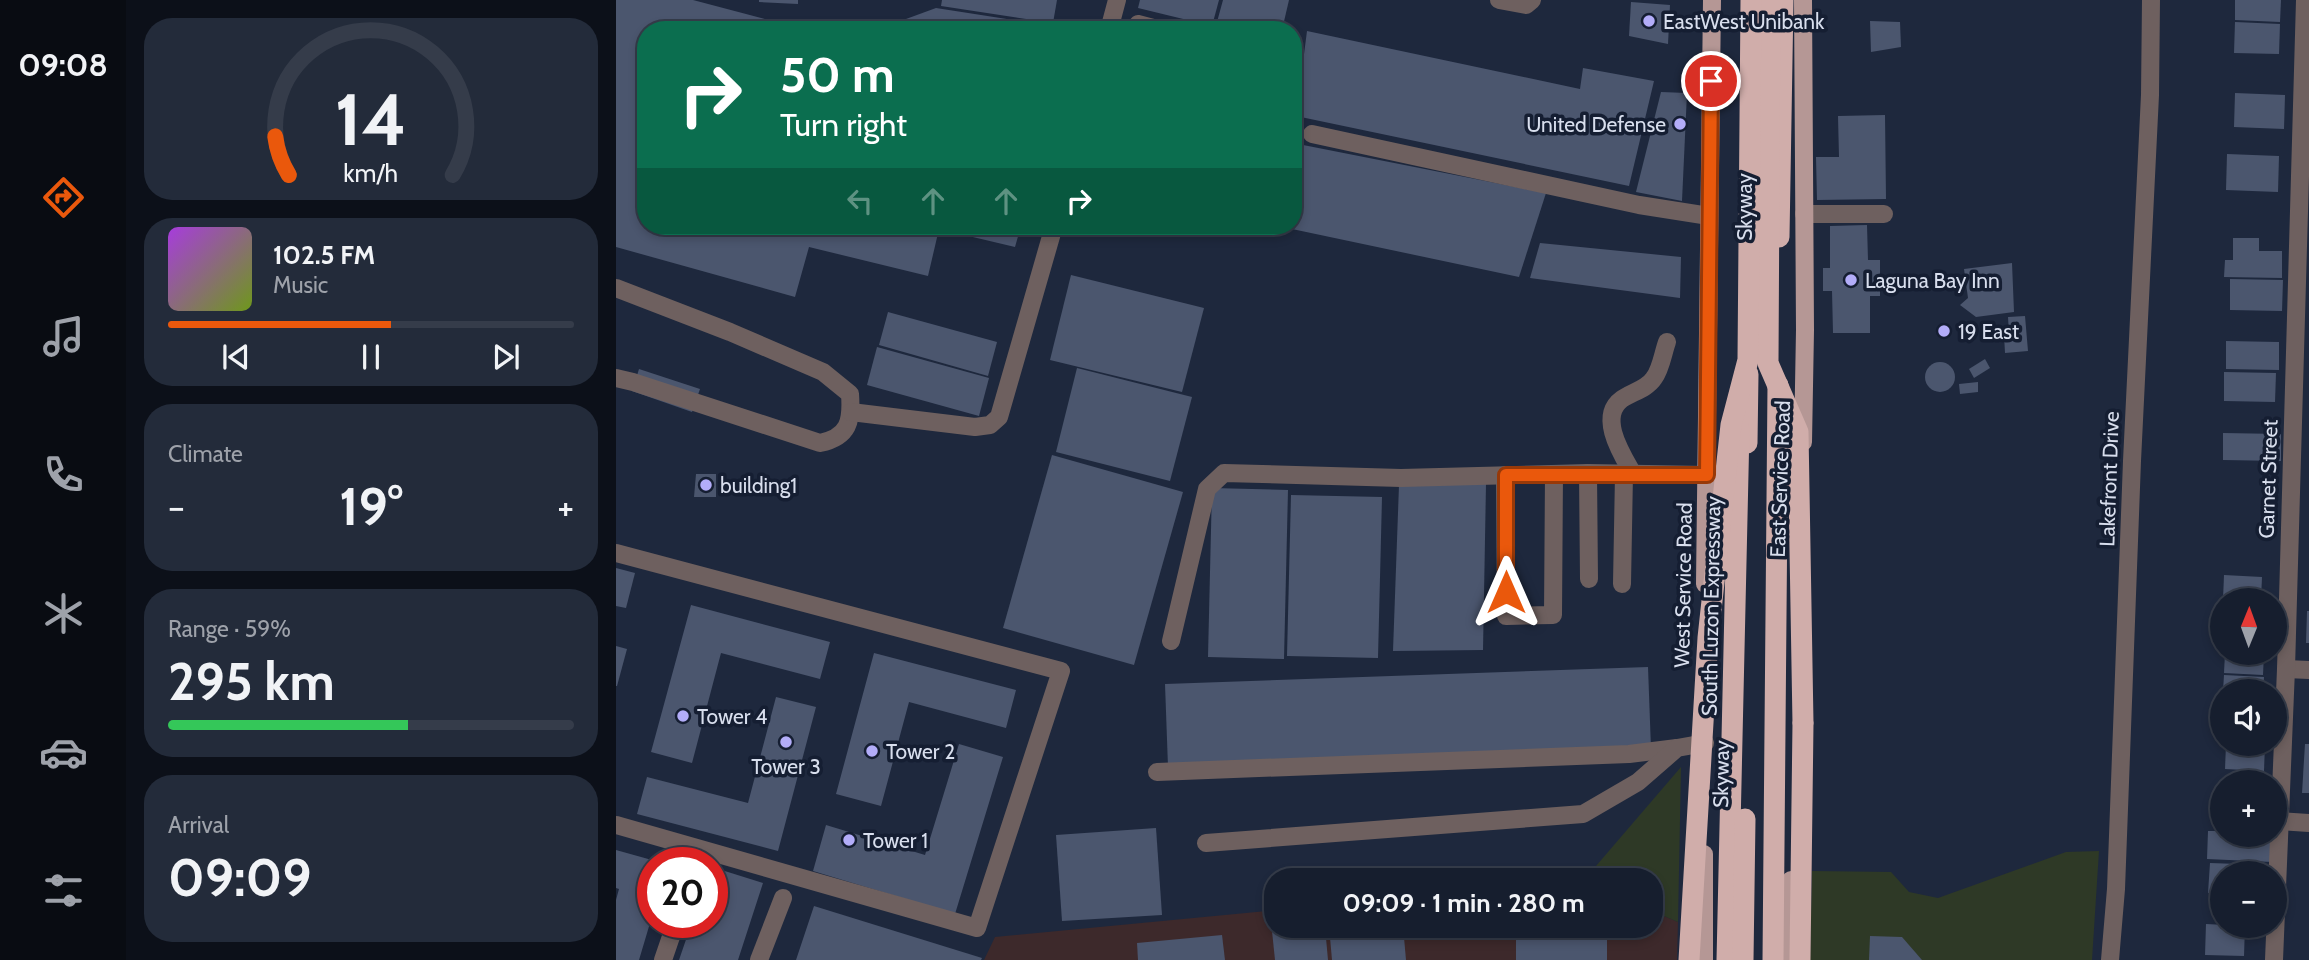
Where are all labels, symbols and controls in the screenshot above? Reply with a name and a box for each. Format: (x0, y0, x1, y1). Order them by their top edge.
place label: EastWest Unibank (1663, 9, 1825, 34)
marker: EastWest Unibank (1641, 13, 1657, 29)
text: 09:08 (18, 45, 108, 84)
text: 50 m (780, 45, 895, 104)
icon: right (665, 49, 756, 140)
pin (1681, 51, 1741, 111)
icon: arrive (1692, 62, 1730, 100)
text: 14 (335, 75, 407, 163)
text: Turn right (780, 105, 907, 144)
place label: United Defense (1526, 112, 1666, 137)
marker: United Defense (1672, 116, 1688, 132)
text: km/h (344, 158, 398, 188)
icon: directions (39, 173, 88, 222)
street label: Skyway (1732, 173, 1757, 241)
icon: left (841, 182, 879, 220)
icon: ahead (914, 182, 952, 220)
icon: ahead (987, 182, 1025, 220)
icon: right (1060, 182, 1098, 220)
text: 102.5 FM (273, 239, 375, 271)
place label: Laguna Bay Inn (1865, 268, 2000, 293)
text: Music (273, 271, 328, 299)
marker: Laguna Bay Inn (1843, 272, 1859, 288)
icon: music (39, 312, 88, 361)
place label: 19 East (1958, 319, 2019, 344)
marker: 19 East (1936, 323, 1952, 339)
icon: previous (217, 338, 255, 376)
icon: pause (352, 338, 390, 376)
icon: next (487, 338, 525, 376)
street label: East Service Road (1765, 400, 1795, 558)
street label: Lakefront Drive (2094, 411, 2124, 547)
street label: Garnet Street (2253, 419, 2283, 539)
text: Climate (168, 440, 243, 468)
icon: phone (39, 450, 88, 499)
place label: building1 (720, 473, 797, 498)
text: 19° (339, 475, 403, 538)
marker: building1 (698, 477, 714, 493)
text: − (168, 483, 185, 530)
text: + (557, 483, 574, 530)
street label: South Luzon Expressway (1697, 495, 1725, 716)
street label: West Service Road (1669, 502, 1697, 668)
position arrow (1469, 555, 1543, 629)
north arrow (2210, 588, 2287, 665)
map controls (2210, 588, 2287, 938)
icon: climate (39, 589, 88, 638)
text: Range · 59% (168, 615, 291, 643)
text: 295 km (168, 650, 335, 713)
button: sound (2210, 679, 2287, 756)
place label: Tower 4 (697, 704, 767, 729)
marker: Tower 4 (675, 708, 691, 724)
icon: car (39, 728, 88, 777)
marker: Tower 3 (778, 734, 794, 750)
place label: Tower 2 (886, 739, 955, 764)
street label: Skyway (1708, 740, 1734, 808)
marker: Tower 2 (864, 743, 880, 759)
place label: Tower 3 (751, 754, 821, 779)
button: + (2210, 770, 2287, 847)
text: Arrival (168, 811, 229, 839)
place label: Tower 1 (863, 828, 928, 853)
marker: Tower 1 (841, 832, 857, 848)
text: 09:09 (168, 846, 311, 909)
speed limit sign: 20 (637, 847, 728, 938)
button: − (2210, 861, 2287, 938)
icon: filters (39, 866, 88, 915)
text: 09:09 · 1 min · 280 m (1342, 887, 1585, 919)

